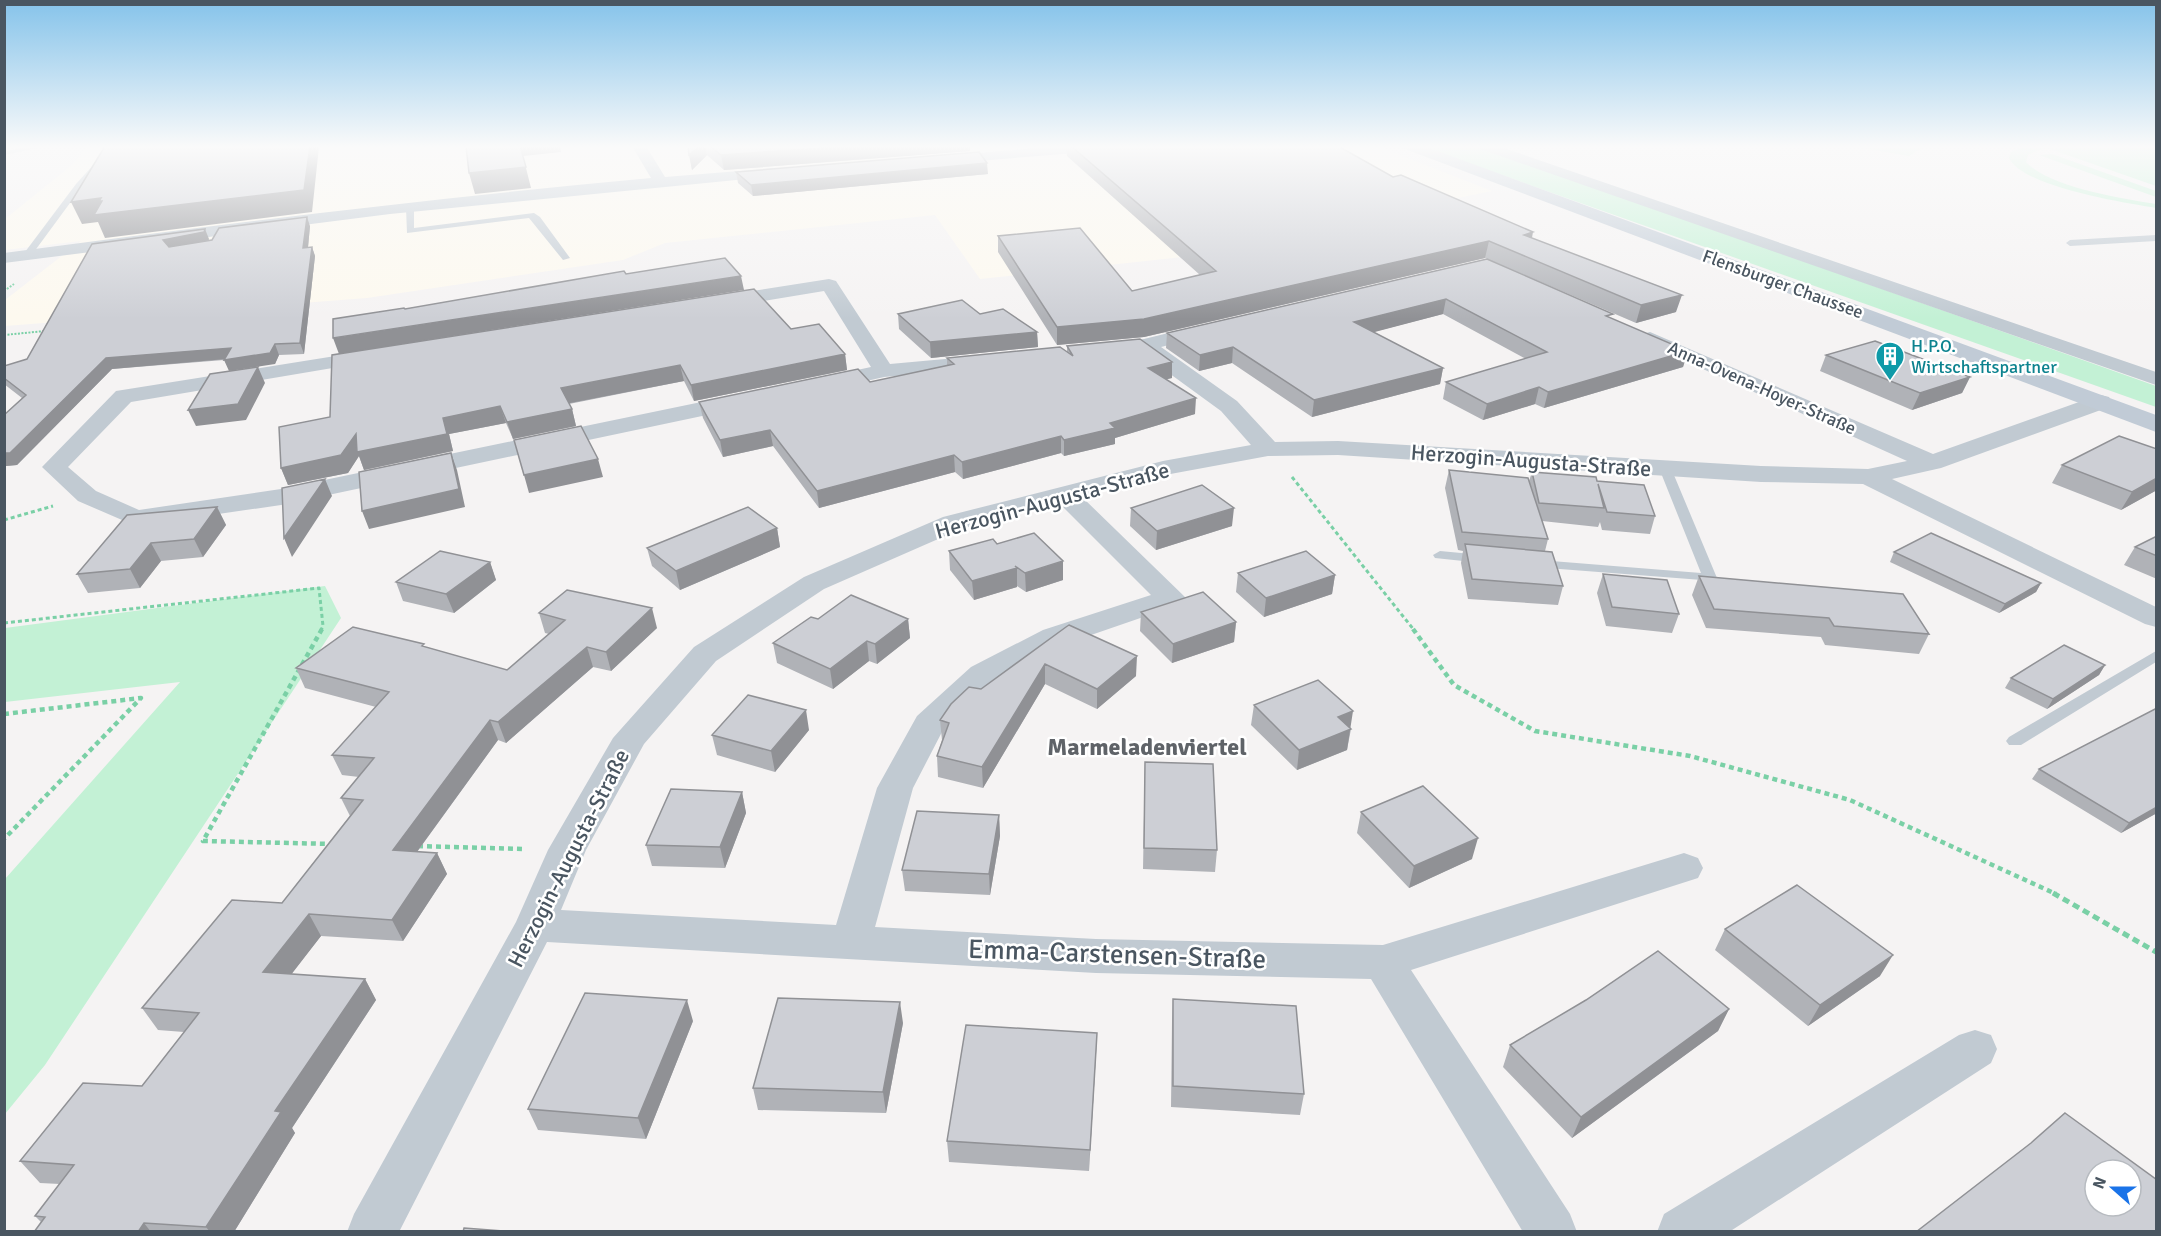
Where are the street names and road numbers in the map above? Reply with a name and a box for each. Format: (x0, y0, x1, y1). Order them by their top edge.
street label: Flensburger Chaussee (1700, 245, 1866, 323)
street label: Anna-Ovena-Hoyer-Straße (1664, 337, 1860, 439)
street label: Herzogin-Augusta-Straße (1410, 439, 1652, 482)
street label: Herzogin-Augusta-Straße (932, 456, 1172, 545)
street label: Herzogin-Augusta-Straße (502, 745, 635, 972)
street label: Emma-Carstensen-Straße (967, 933, 1267, 976)

